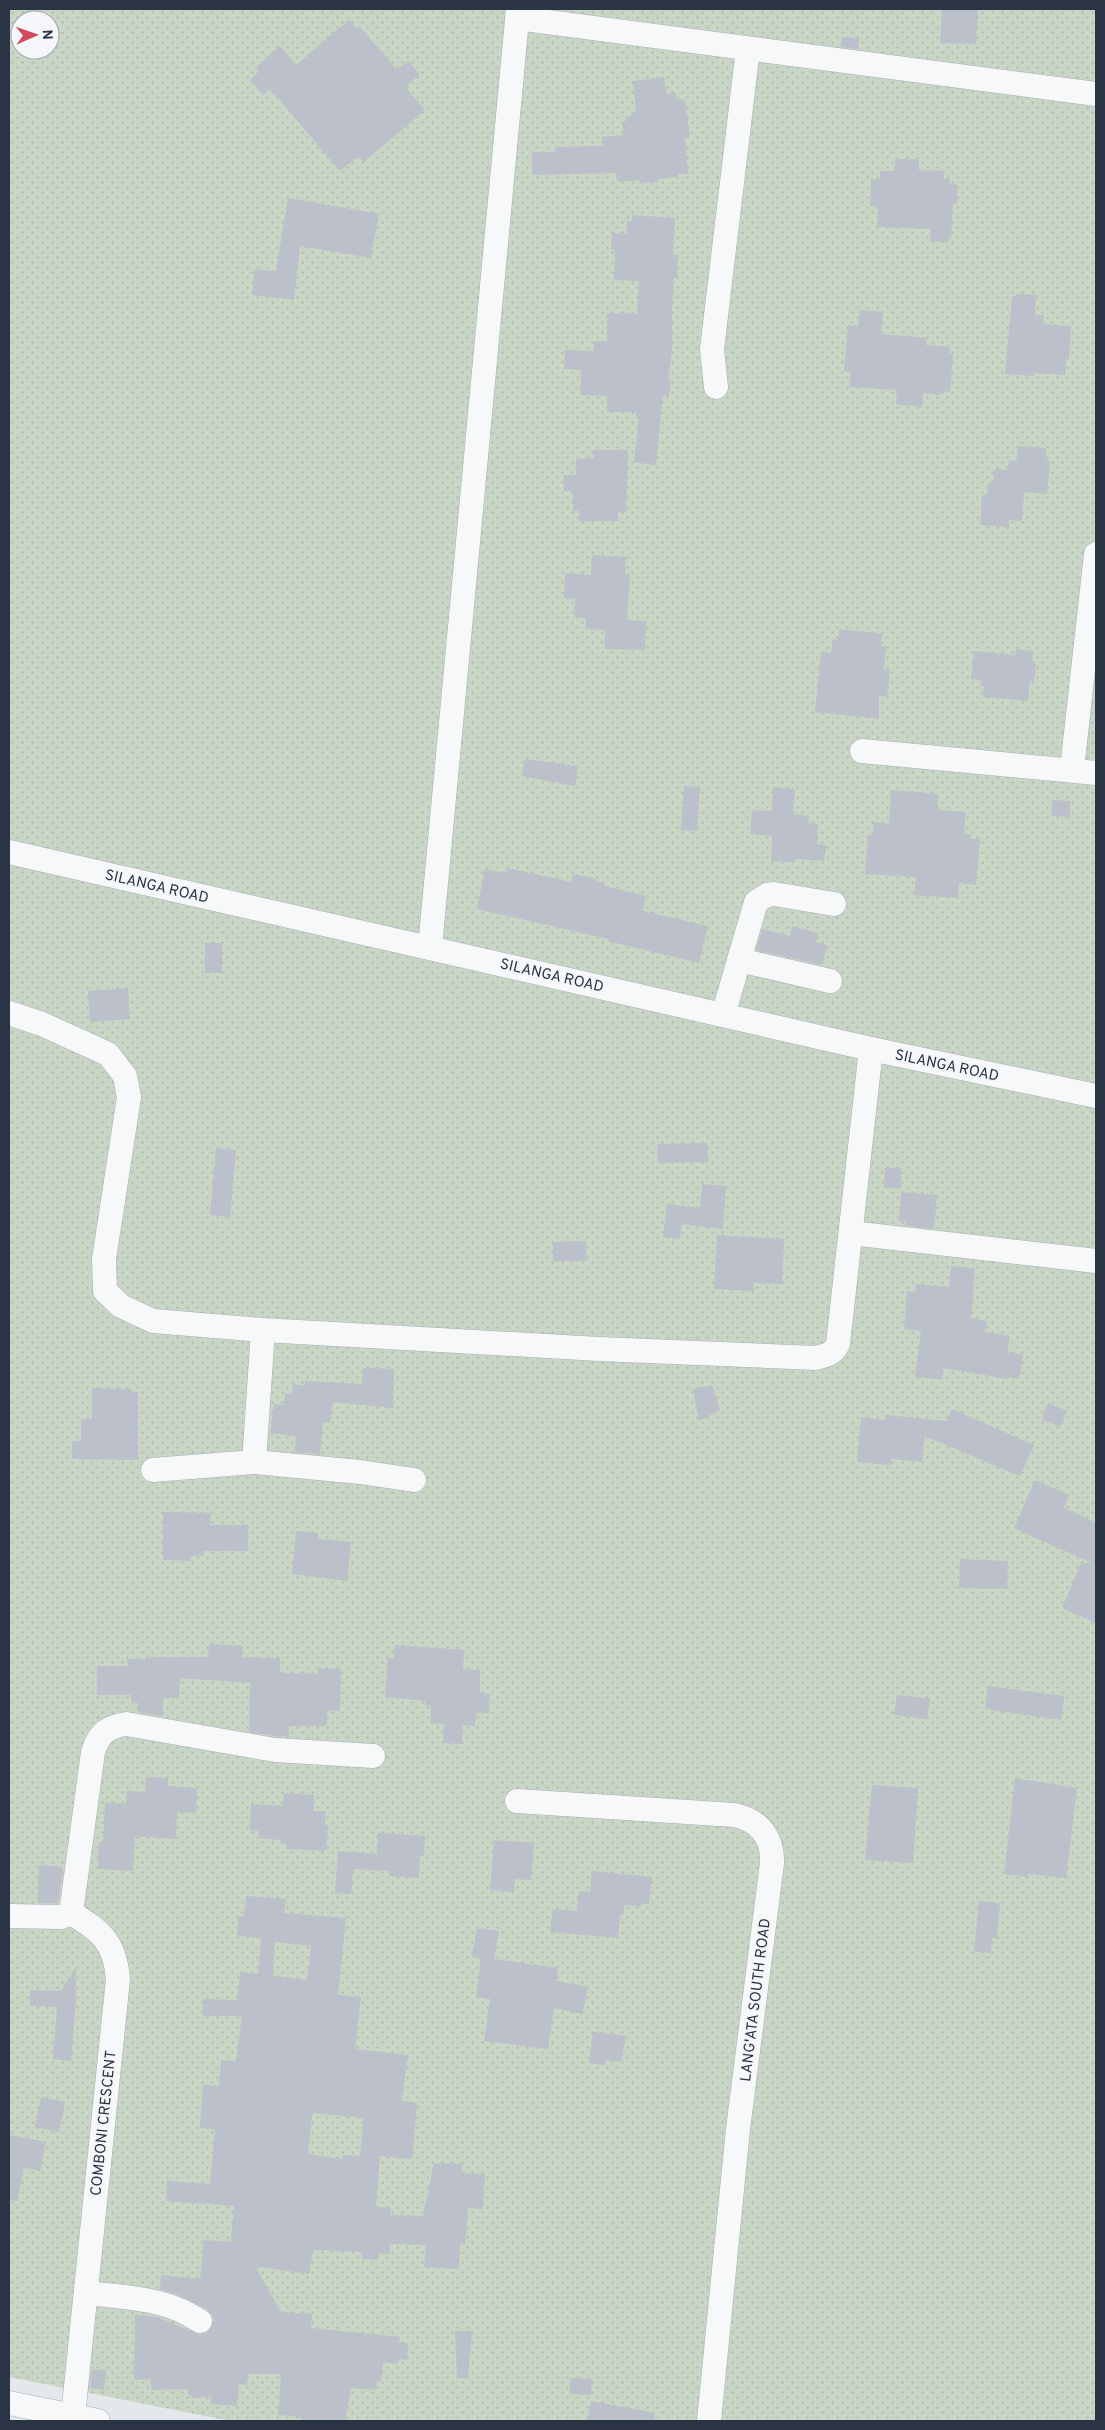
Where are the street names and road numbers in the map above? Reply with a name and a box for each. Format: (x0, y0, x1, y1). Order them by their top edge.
street label: SILANGA ROAD (103, 866, 210, 909)
street label: SILANGA ROAD (498, 955, 605, 998)
street label: SILANGA ROAD (893, 1046, 1000, 1087)
street label: LANG'ATA SOUTH ROAD (737, 1917, 776, 2083)
street label: COMBONI CRESCENT (87, 2049, 122, 2197)

